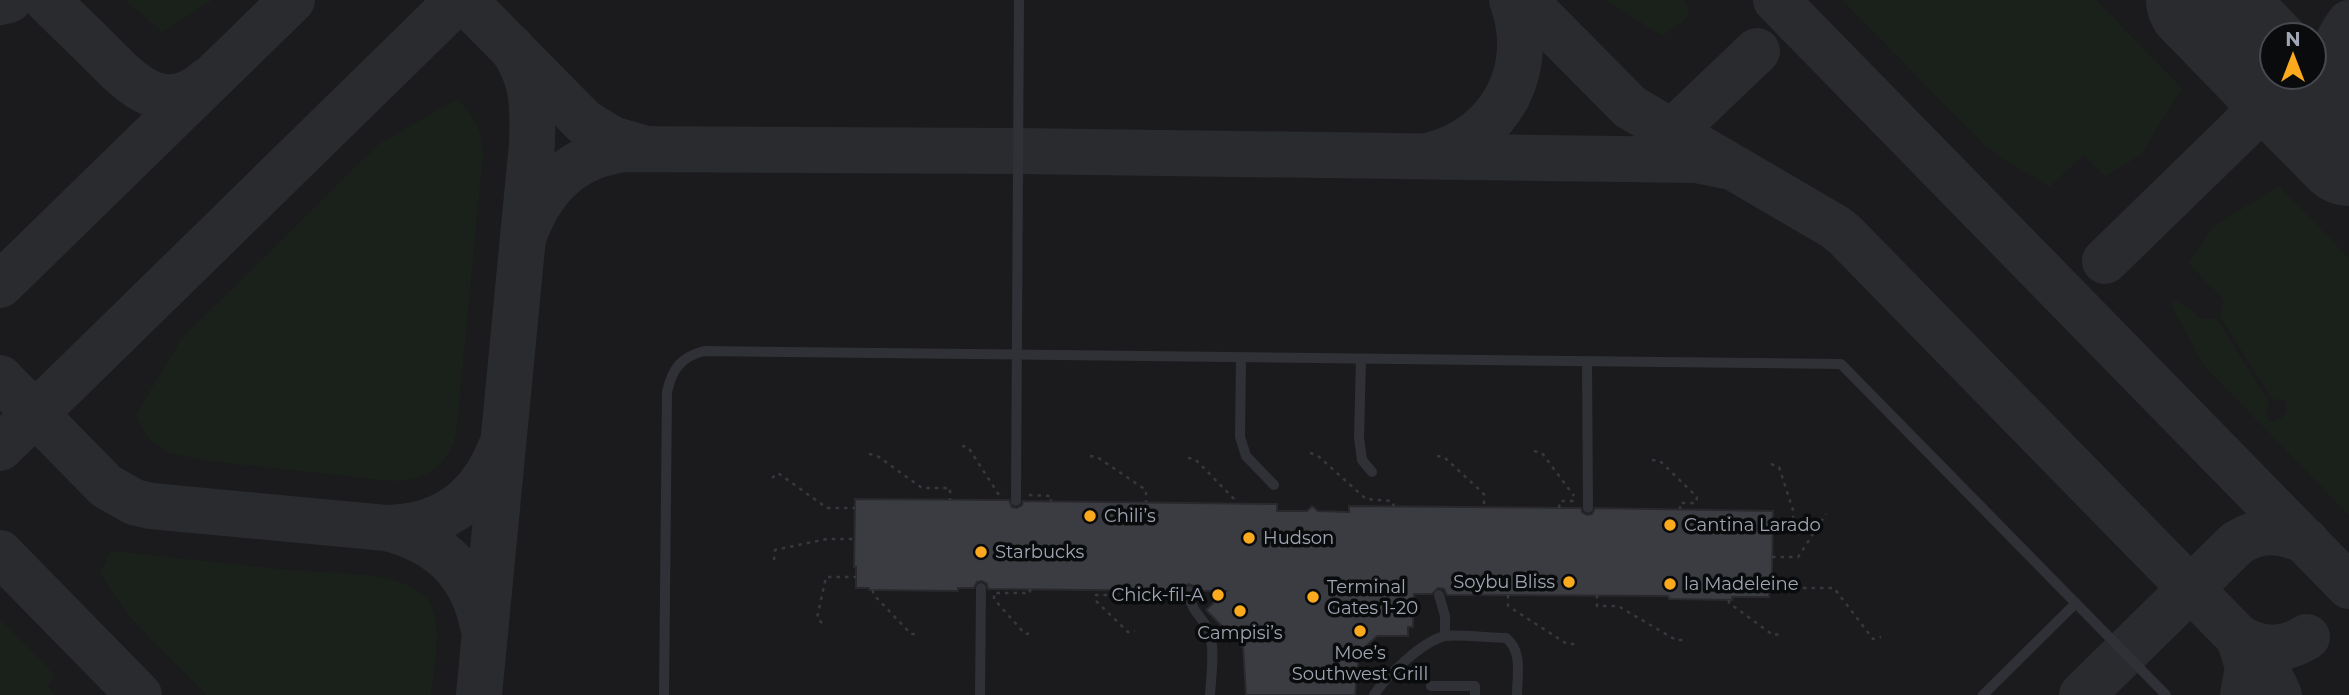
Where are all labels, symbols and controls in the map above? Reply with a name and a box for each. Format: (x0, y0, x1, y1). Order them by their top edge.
north arrow (2258, 21, 2328, 91)
text: N (2285, 28, 2301, 51)
place label: Chili’s (1104, 505, 1156, 527)
marker: Chili’s (1082, 508, 1098, 524)
place label: Cantina Larado (1684, 514, 1821, 536)
marker: Cantina Larado (1662, 517, 1678, 533)
place label: Hudson (1263, 527, 1334, 549)
marker: Hudson (1241, 530, 1257, 546)
place label: Starbucks (995, 541, 1084, 563)
marker: Starbucks (973, 544, 989, 560)
place label: Soybu Bliss (1453, 571, 1555, 593)
place label: la Madeleine (1684, 573, 1799, 595)
marker: Soybu Bliss (1561, 574, 1577, 590)
place label: Terminal Gates 1-20 (1327, 576, 1418, 619)
marker: la Madeleine (1662, 576, 1678, 592)
place label: Chick-fil-A (1112, 584, 1204, 606)
marker: Chick-fil-A (1210, 587, 1226, 603)
marker: Terminal Gates 1-20 (1305, 589, 1321, 605)
marker: Campisi’s (1232, 603, 1248, 619)
place label: Campisi’s (1197, 622, 1283, 644)
marker: Moe’s Southwest Grill (1352, 623, 1368, 639)
place label: Moe’s Southwest Grill (1292, 642, 1428, 685)

